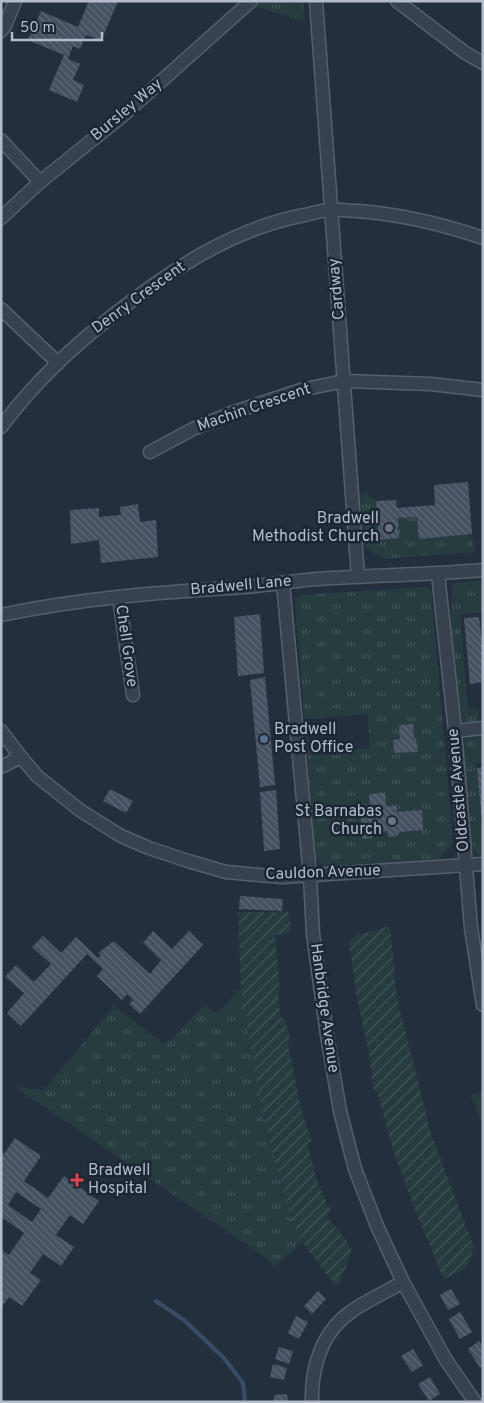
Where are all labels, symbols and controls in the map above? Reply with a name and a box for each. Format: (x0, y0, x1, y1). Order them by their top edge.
scale bar (12, 10, 102, 42)
text: 50 m (20, 19, 55, 38)
street label: Bursley Way (87, 74, 167, 146)
street label: Denry Crescent (88, 257, 190, 339)
street label: Cardway (324, 257, 350, 321)
street label: Machin Crescent (195, 379, 313, 437)
place label: Bradwell Methodist Church (252, 509, 379, 547)
marker: Bradwell Methodist Church (383, 522, 395, 534)
street label: Bradwell Lane (190, 572, 292, 600)
street label: Chell Grove (110, 604, 142, 688)
place label: Bradwell Post Office (274, 720, 353, 758)
street label: Oldcastle Avenue (444, 728, 474, 852)
marker: Bradwell Post Office (258, 733, 270, 745)
place label: St Barnabas Church (295, 802, 382, 840)
marker: St Barnabas Church (386, 815, 398, 827)
street label: Cauldon Avenue (265, 861, 381, 885)
street label: Hanbridge Avenue (305, 942, 343, 1074)
place label: Bradwell Hospital (88, 1161, 150, 1199)
marker: Bradwell Hospital (70, 1173, 84, 1187)

